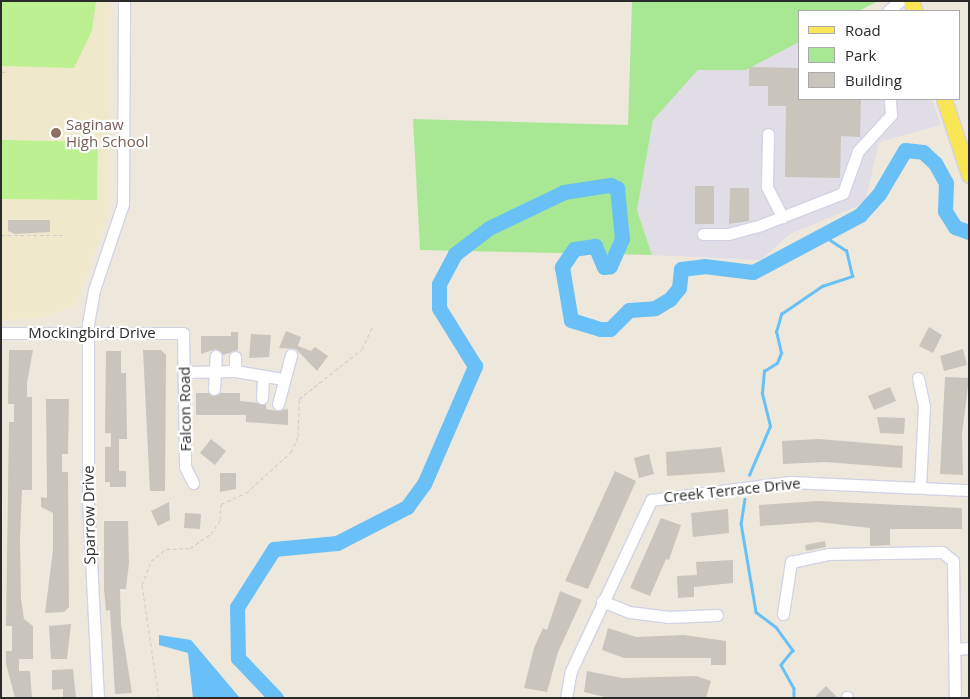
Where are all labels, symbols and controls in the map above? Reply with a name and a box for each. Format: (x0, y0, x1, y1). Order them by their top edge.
legend (798, 10, 960, 100)
text: Road (845, 20, 881, 40)
text: Park (845, 45, 876, 65)
text: Building (845, 70, 902, 90)
place label: Saginaw High School (66, 115, 149, 150)
marker: Saginaw High School (50, 127, 62, 139)
street label: Mockingbird Drive (28, 324, 156, 342)
street label: Falcon Road (175, 366, 195, 452)
street label: Sparrow Drive (79, 465, 99, 565)
street label: Creek Terrace Drive (663, 474, 801, 506)

